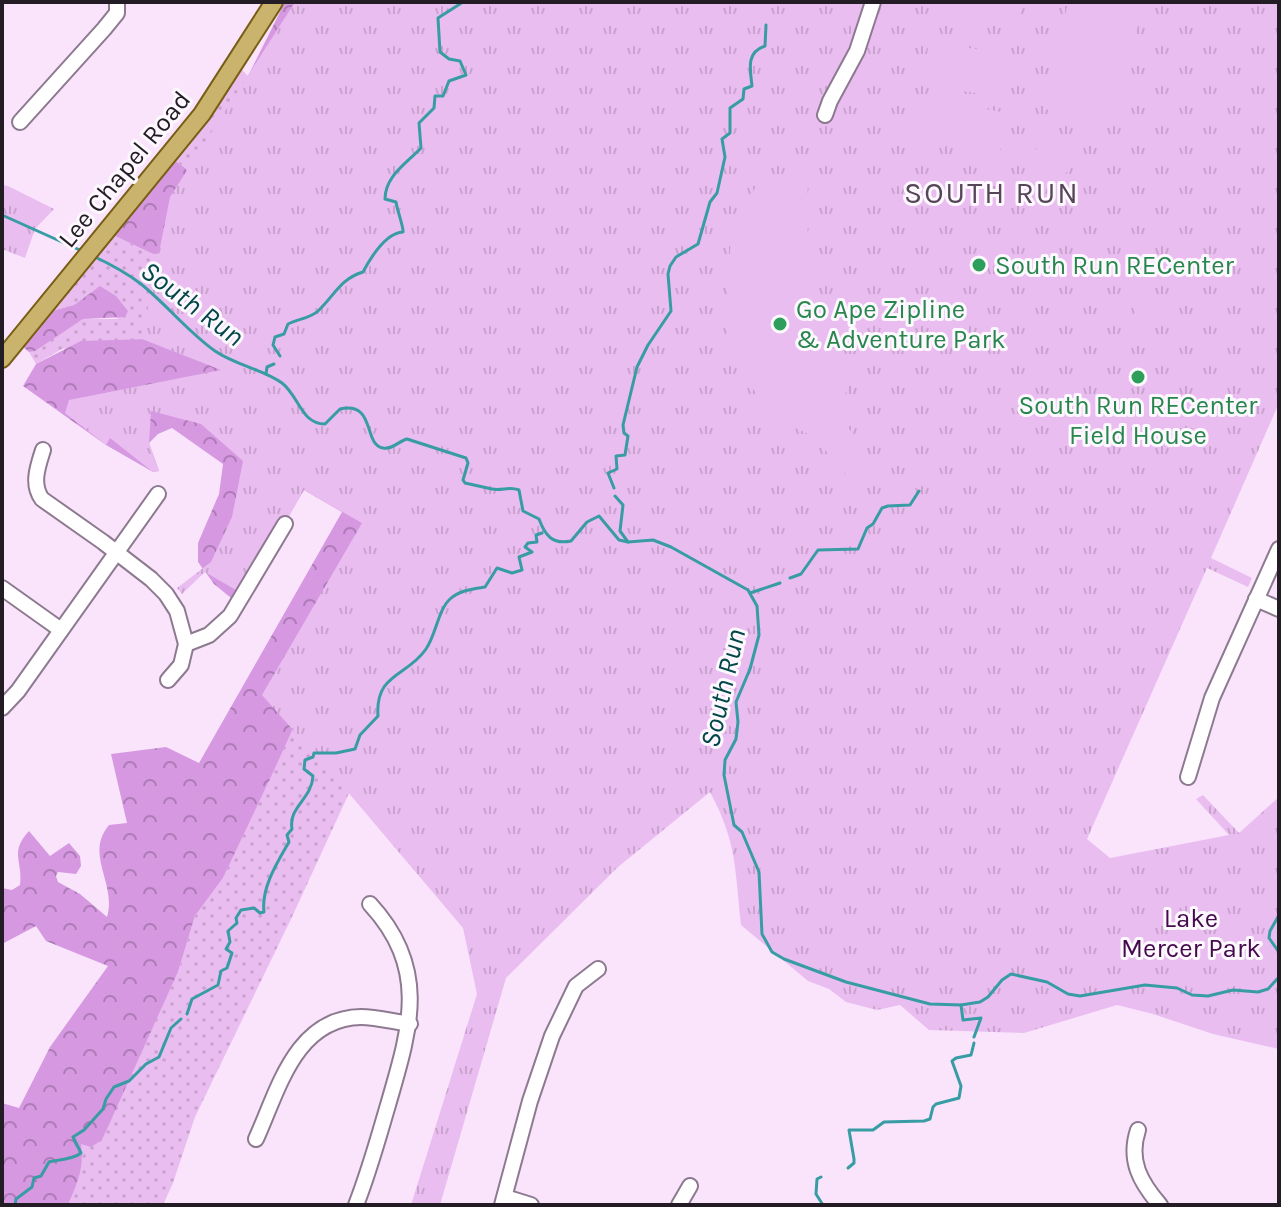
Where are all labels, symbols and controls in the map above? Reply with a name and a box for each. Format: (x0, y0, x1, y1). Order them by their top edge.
street label: Lee Chapel Road (52, 85, 197, 254)
district label: SOUTH RUN (904, 175, 1080, 211)
place label: South Run RECenter (995, 250, 1234, 281)
water label: South Run (135, 254, 251, 353)
marker: South Run RECenter (970, 256, 988, 274)
place label: Go Ape Zipline & Adventure Park (796, 294, 1006, 355)
marker: Go Ape Zipline & Adventure Park (771, 315, 789, 333)
marker: South Run RECenter Field House (1129, 368, 1147, 386)
place label: South Run RECenter Field House (1019, 390, 1258, 451)
water label: South Run (693, 626, 752, 751)
park label: Lake Mercer Park (1121, 903, 1261, 964)

